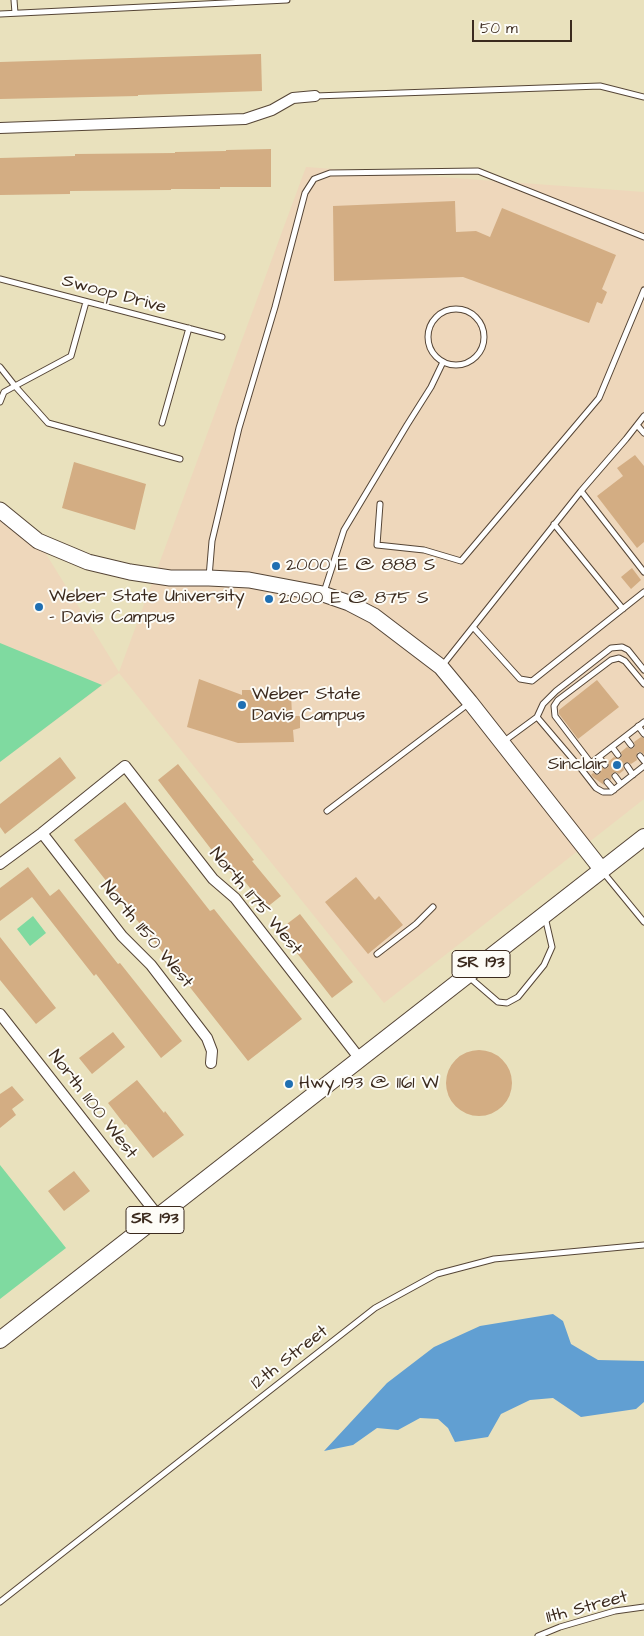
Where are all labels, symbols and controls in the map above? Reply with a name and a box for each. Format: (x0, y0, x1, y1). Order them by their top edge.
scale bar (474, 10, 574, 42)
text: 50 m (480, 18, 518, 39)
street label: Swoop Drive (60, 271, 168, 319)
place label: 2000 E @ 888 S (286, 555, 435, 577)
marker: 2000 E @ 888 S (270, 560, 282, 572)
place label: Weber State University - Davis Campus (49, 586, 245, 628)
place label: 2000 E @ 875 S (279, 588, 429, 610)
marker: 2000 E @ 875 S (263, 593, 275, 605)
marker: Weber State University - Davis Campus (33, 601, 45, 613)
place label: Weber State Davis Campus (252, 684, 365, 726)
marker: Weber State Davis Campus (236, 699, 248, 711)
place label: Sinclair (548, 754, 607, 776)
marker: Sinclair (611, 759, 623, 771)
street label: North 1175 West (204, 844, 306, 960)
street label: North 1150 West (95, 877, 197, 993)
road number: SR 193 (452, 951, 510, 978)
street label: North 1100 West (43, 1046, 141, 1164)
place label: Hwy 193 @ 1161 W (299, 1073, 439, 1095)
marker: Hwy 193 @ 1161 W (283, 1078, 295, 1090)
road number: SR 193 (126, 1206, 184, 1234)
street label: 12th Street (247, 1321, 333, 1395)
street label: 11th Street (544, 1587, 630, 1629)

